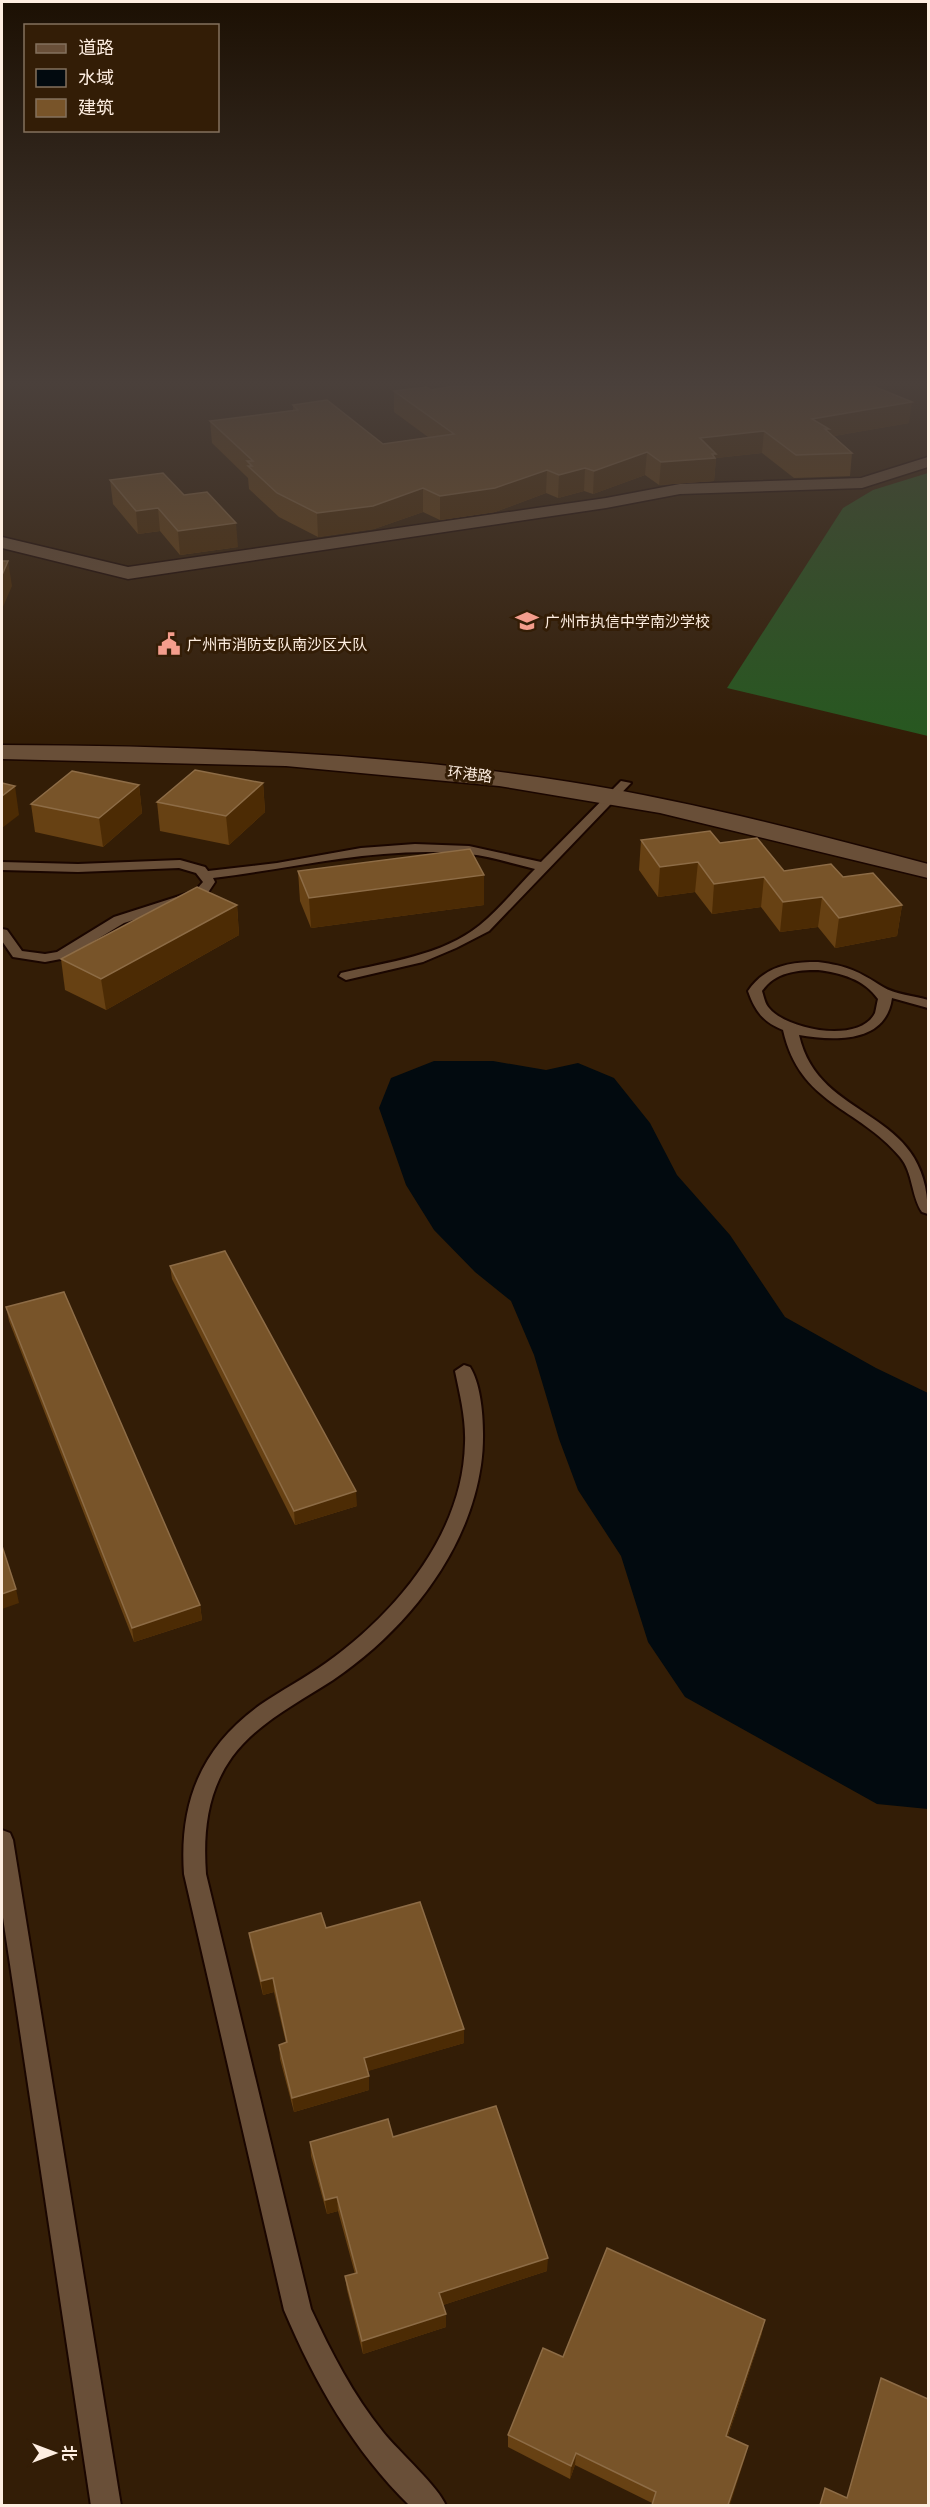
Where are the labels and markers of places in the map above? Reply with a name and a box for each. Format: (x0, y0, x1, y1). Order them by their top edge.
school or university icon: 广州市执信中学南沙学校 (514, 608, 540, 634)
place label: 广州市执信中学南沙学校 (545, 612, 710, 631)
public building icon: 广州市消防支队南沙区大队 (156, 631, 182, 657)
place label: 广州市消防支队南沙区大队 (187, 635, 367, 654)

